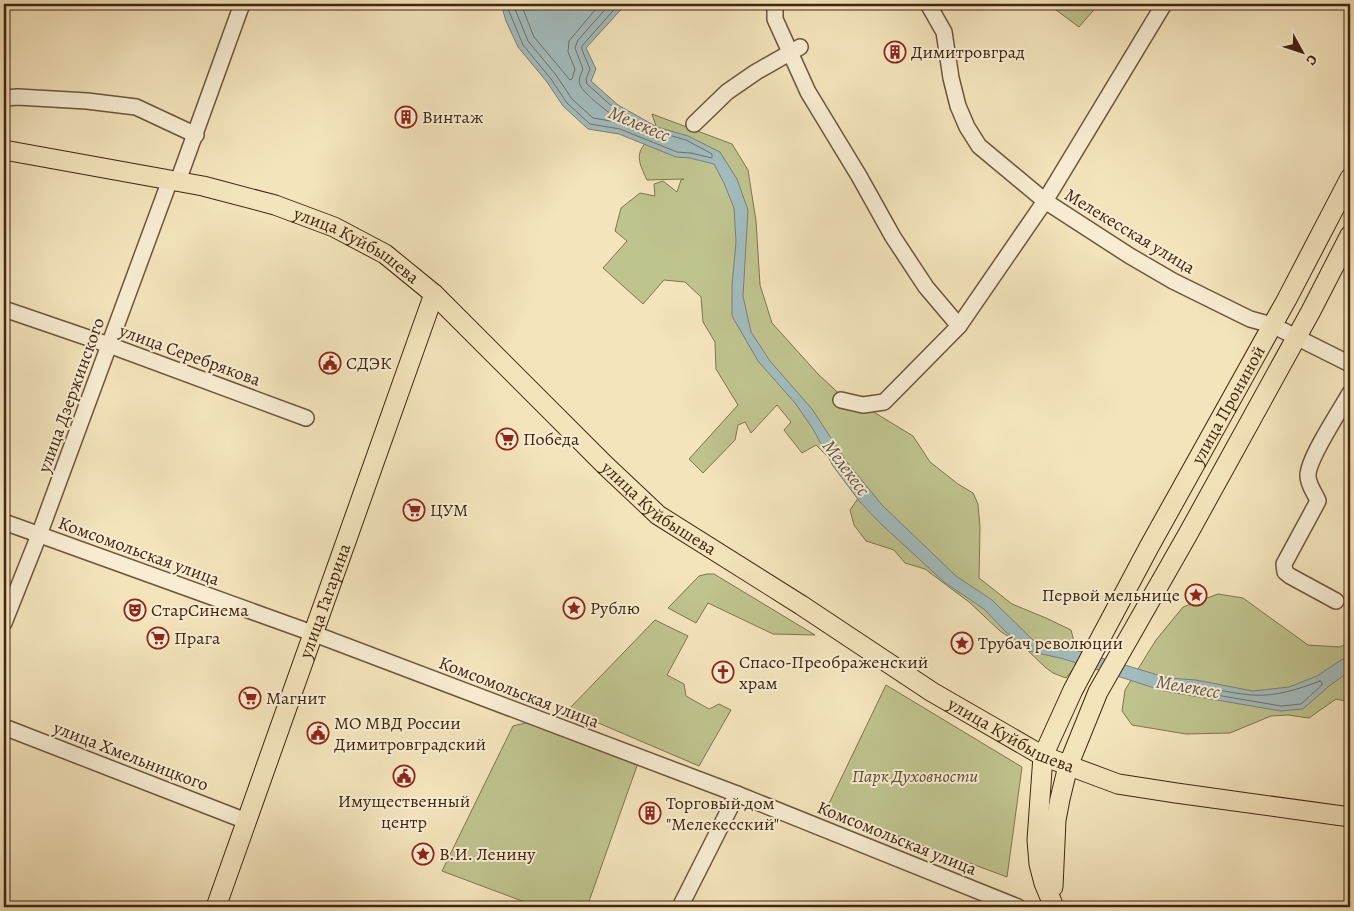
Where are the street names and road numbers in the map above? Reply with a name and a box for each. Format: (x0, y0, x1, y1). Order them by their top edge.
street label: Мелекесская улица (1060, 183, 1200, 280)
street label: улица Куйбышева (290, 201, 425, 290)
street label: улица Дзержинского (31, 314, 110, 477)
street label: улица Серебрякова (115, 318, 265, 392)
street label: улица Прониной (1185, 341, 1271, 469)
street label: улица Куйбышева (595, 455, 722, 561)
street label: Комсомольская улица (55, 511, 224, 592)
street label: улица Гагарина (293, 539, 357, 662)
street label: Комсомольская улица (435, 650, 603, 734)
street label: улица Куйбышева (943, 691, 1078, 779)
street label: улица Хмельницкого (49, 715, 212, 797)
street label: Комсомольская улица (814, 795, 981, 881)

